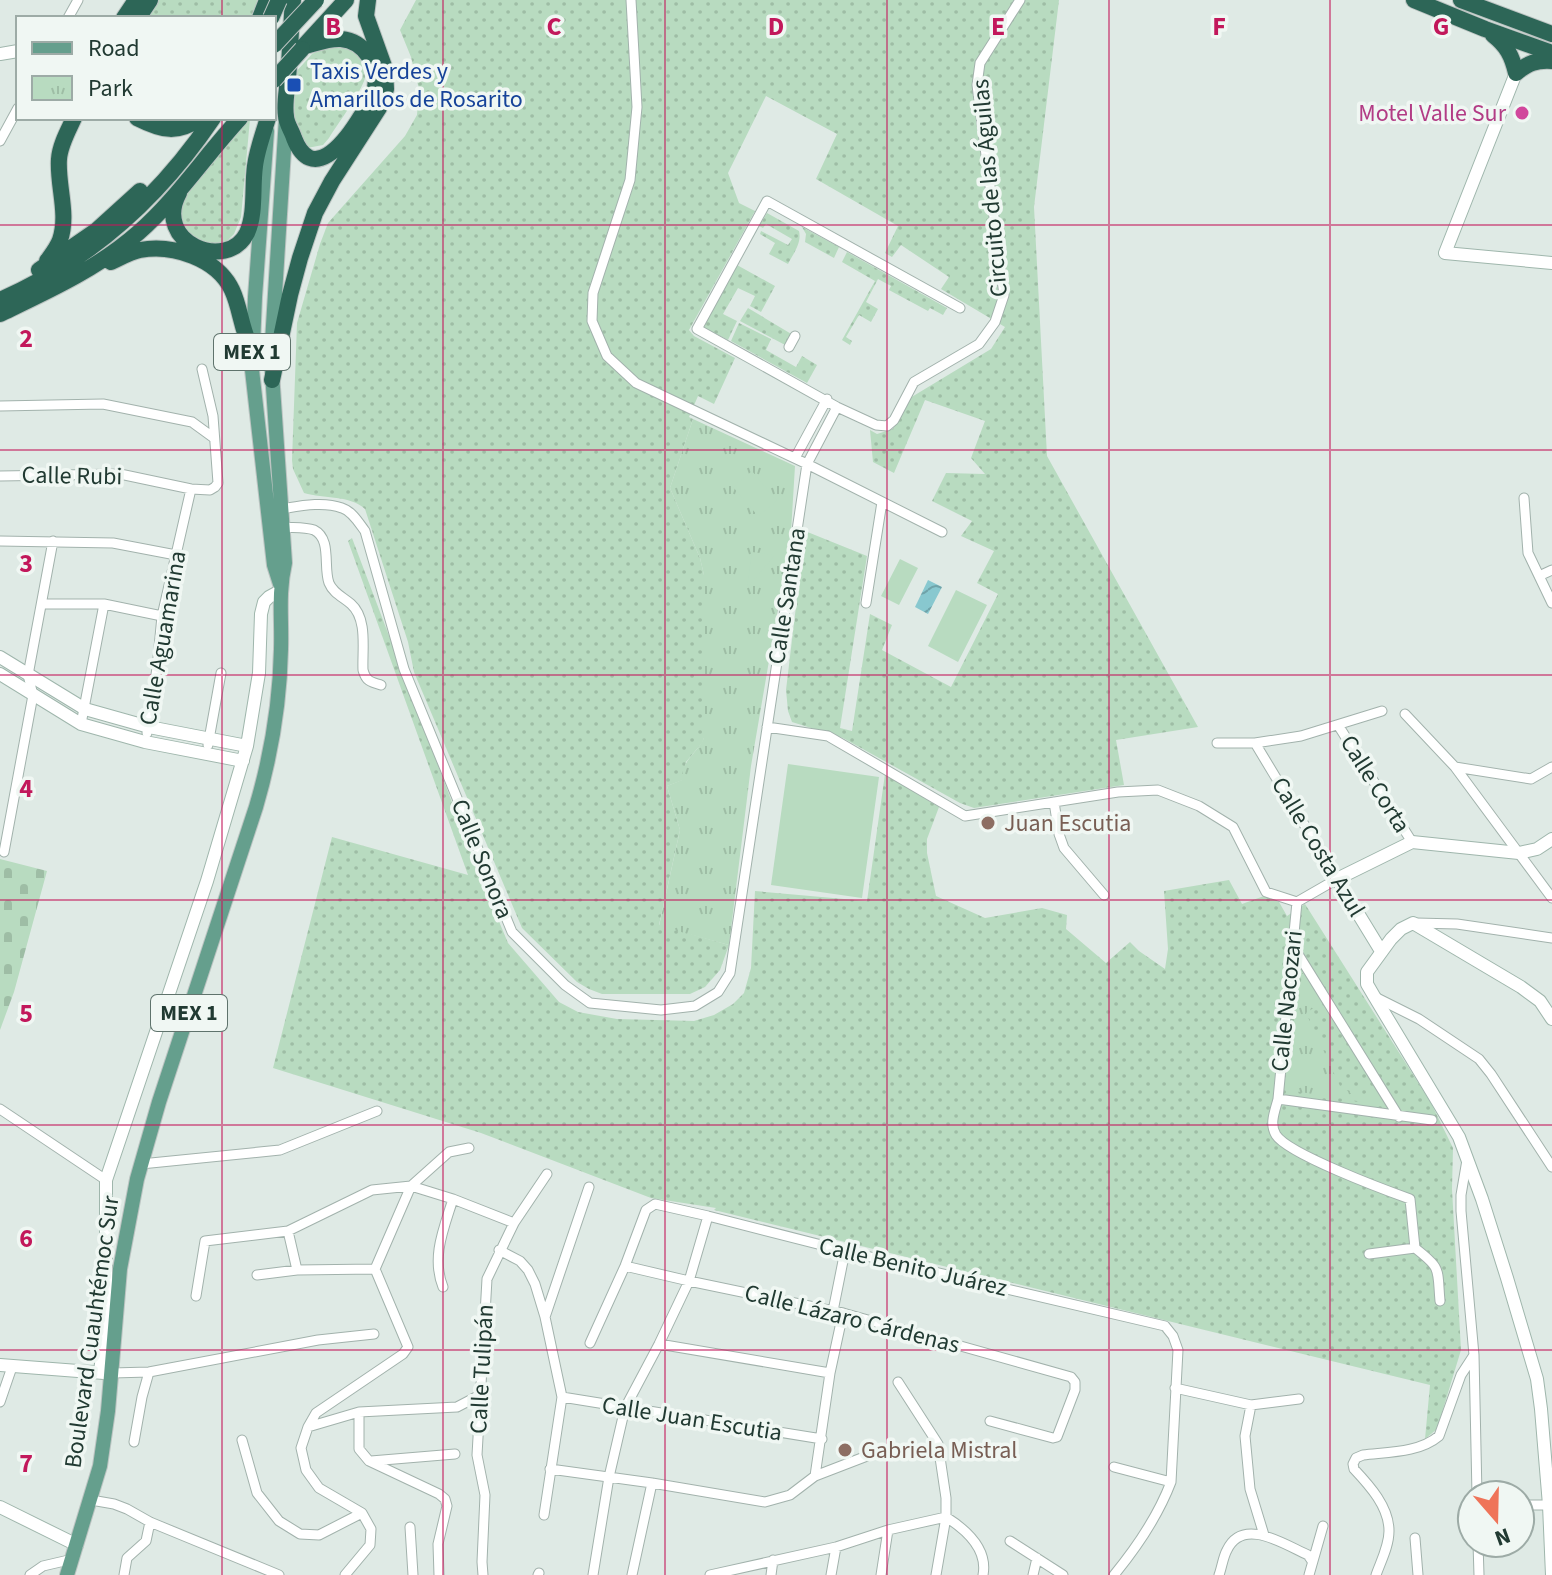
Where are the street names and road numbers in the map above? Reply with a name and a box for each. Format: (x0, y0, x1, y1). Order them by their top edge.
street label: Circuito de las Águilas (963, 78, 1017, 298)
road number: MEX 1 (214, 334, 290, 370)
street label: Calle Rubi (21, 458, 123, 494)
street label: Calle Santana (759, 525, 815, 667)
street label: Calle Aguamarina (130, 548, 196, 728)
street label: Calle Corta (1331, 728, 1419, 840)
street label: Calle Costa Azul (1262, 770, 1374, 924)
street label: Calle Sonora (442, 794, 522, 924)
street label: Calle Nacozari (1262, 929, 1312, 1073)
road number: MEX 1 (151, 995, 227, 1031)
street label: Boulevard Cuauhtémoc Sur (56, 1193, 129, 1470)
street label: Calle Benito Juárez (815, 1228, 1011, 1306)
street label: Calle Lázaro Cárdenas (741, 1275, 963, 1363)
street label: Calle Tulipán (461, 1303, 503, 1435)
street label: Calle Juan Escutia (599, 1387, 785, 1451)

